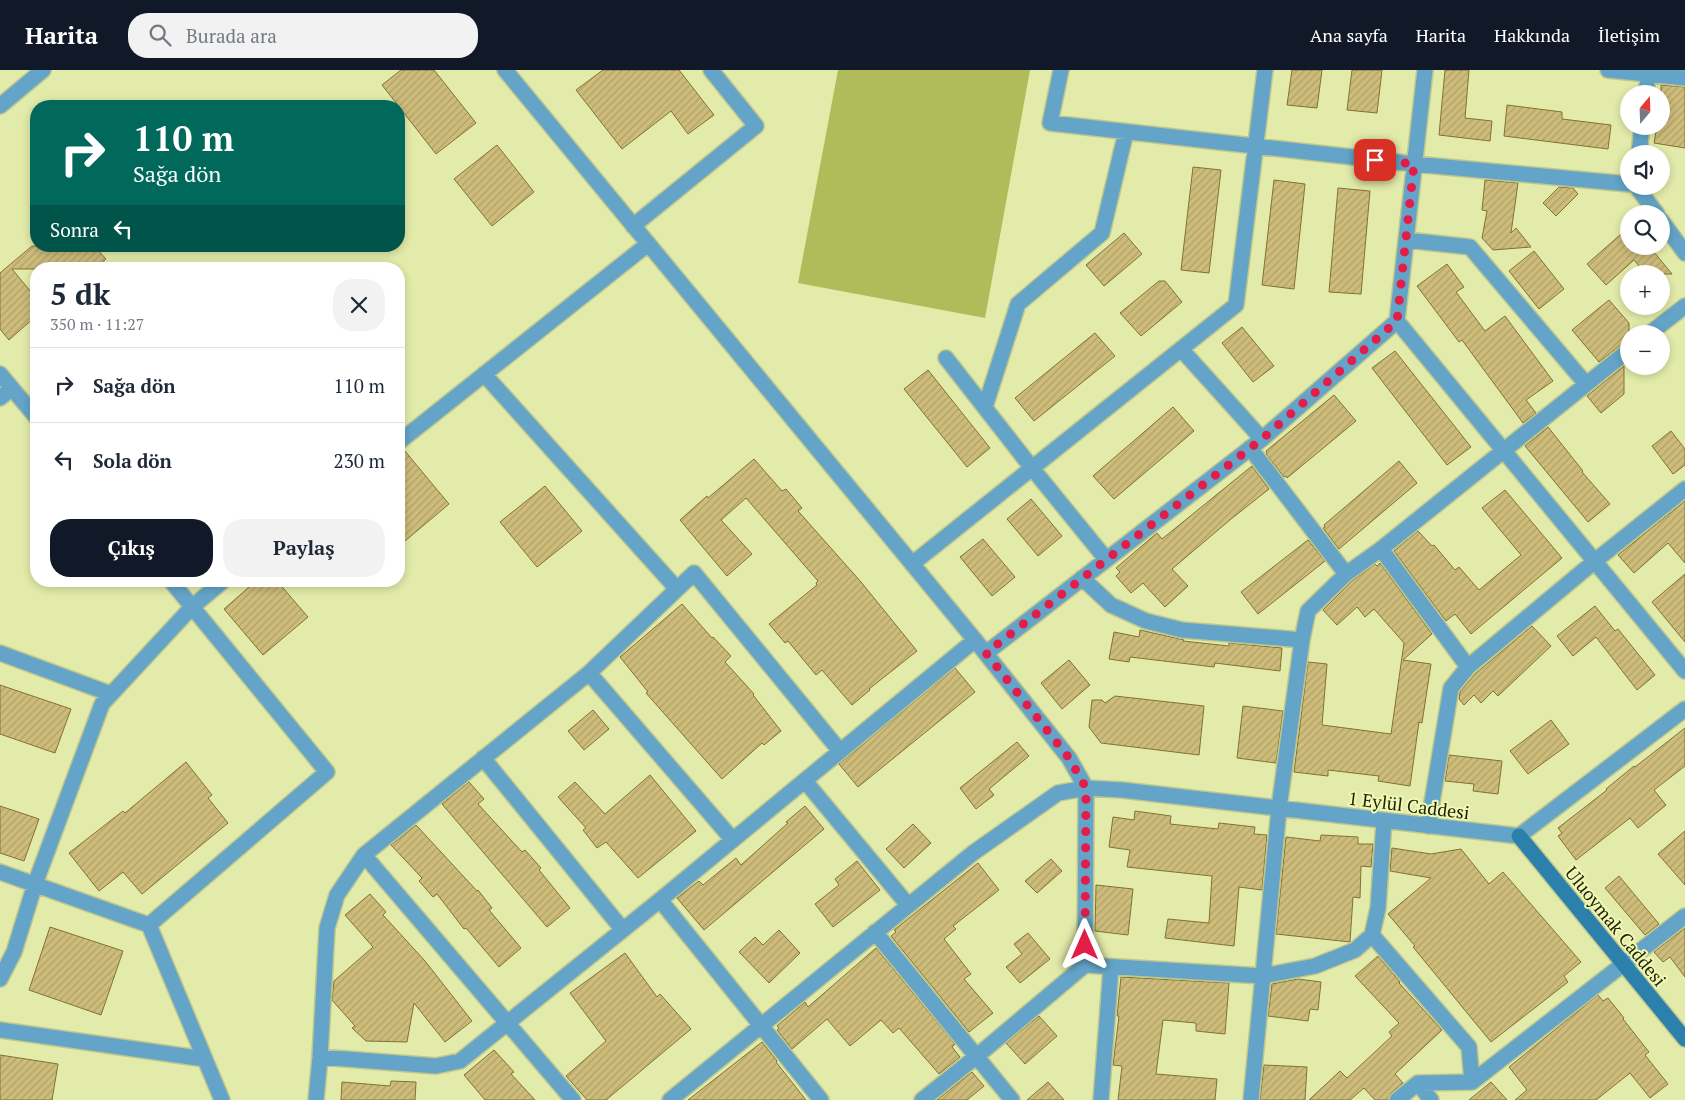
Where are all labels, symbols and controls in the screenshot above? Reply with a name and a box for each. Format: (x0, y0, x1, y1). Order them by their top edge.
search box (128, 13, 478, 58)
text: Harita (25, 19, 98, 51)
icon: search (146, 21, 174, 49)
text: Burada ara (186, 23, 277, 48)
text: Ana sayfa (1310, 23, 1388, 47)
text: Harita (1416, 23, 1466, 47)
text: Hakkında (1494, 23, 1570, 47)
text: İletişim (1598, 23, 1660, 47)
north arrow (1620, 85, 1670, 135)
map controls (1620, 85, 1670, 375)
text: 110 m (133, 115, 234, 161)
icon: right (50, 120, 115, 185)
pin (1354, 139, 1396, 181)
button: sound (1620, 145, 1670, 195)
icon: arrive (1361, 146, 1389, 174)
text: Sağa dön (133, 159, 221, 188)
button: search (1620, 205, 1670, 255)
icon: left (109, 215, 137, 243)
text: Sonra (50, 217, 99, 242)
button: + (1620, 265, 1670, 315)
text: 5 dk (50, 274, 111, 314)
button: close (333, 279, 385, 331)
text: 350 m · 11:27 (50, 313, 144, 335)
button: − (1620, 325, 1670, 375)
icon: right (50, 371, 78, 399)
text: Sağa dön (93, 373, 176, 398)
text: 110 m (334, 373, 385, 398)
icon: left (50, 446, 78, 474)
text: Sola dön (93, 448, 172, 473)
text: 230 m (334, 448, 385, 473)
button: Çıkış (50, 519, 213, 577)
button: Paylaş (223, 519, 385, 577)
street label: 1 Eylül Caddesi (1347, 786, 1471, 824)
street label: Uluoymak Caddesi (1560, 861, 1672, 991)
position arrow (1058, 918, 1110, 970)

